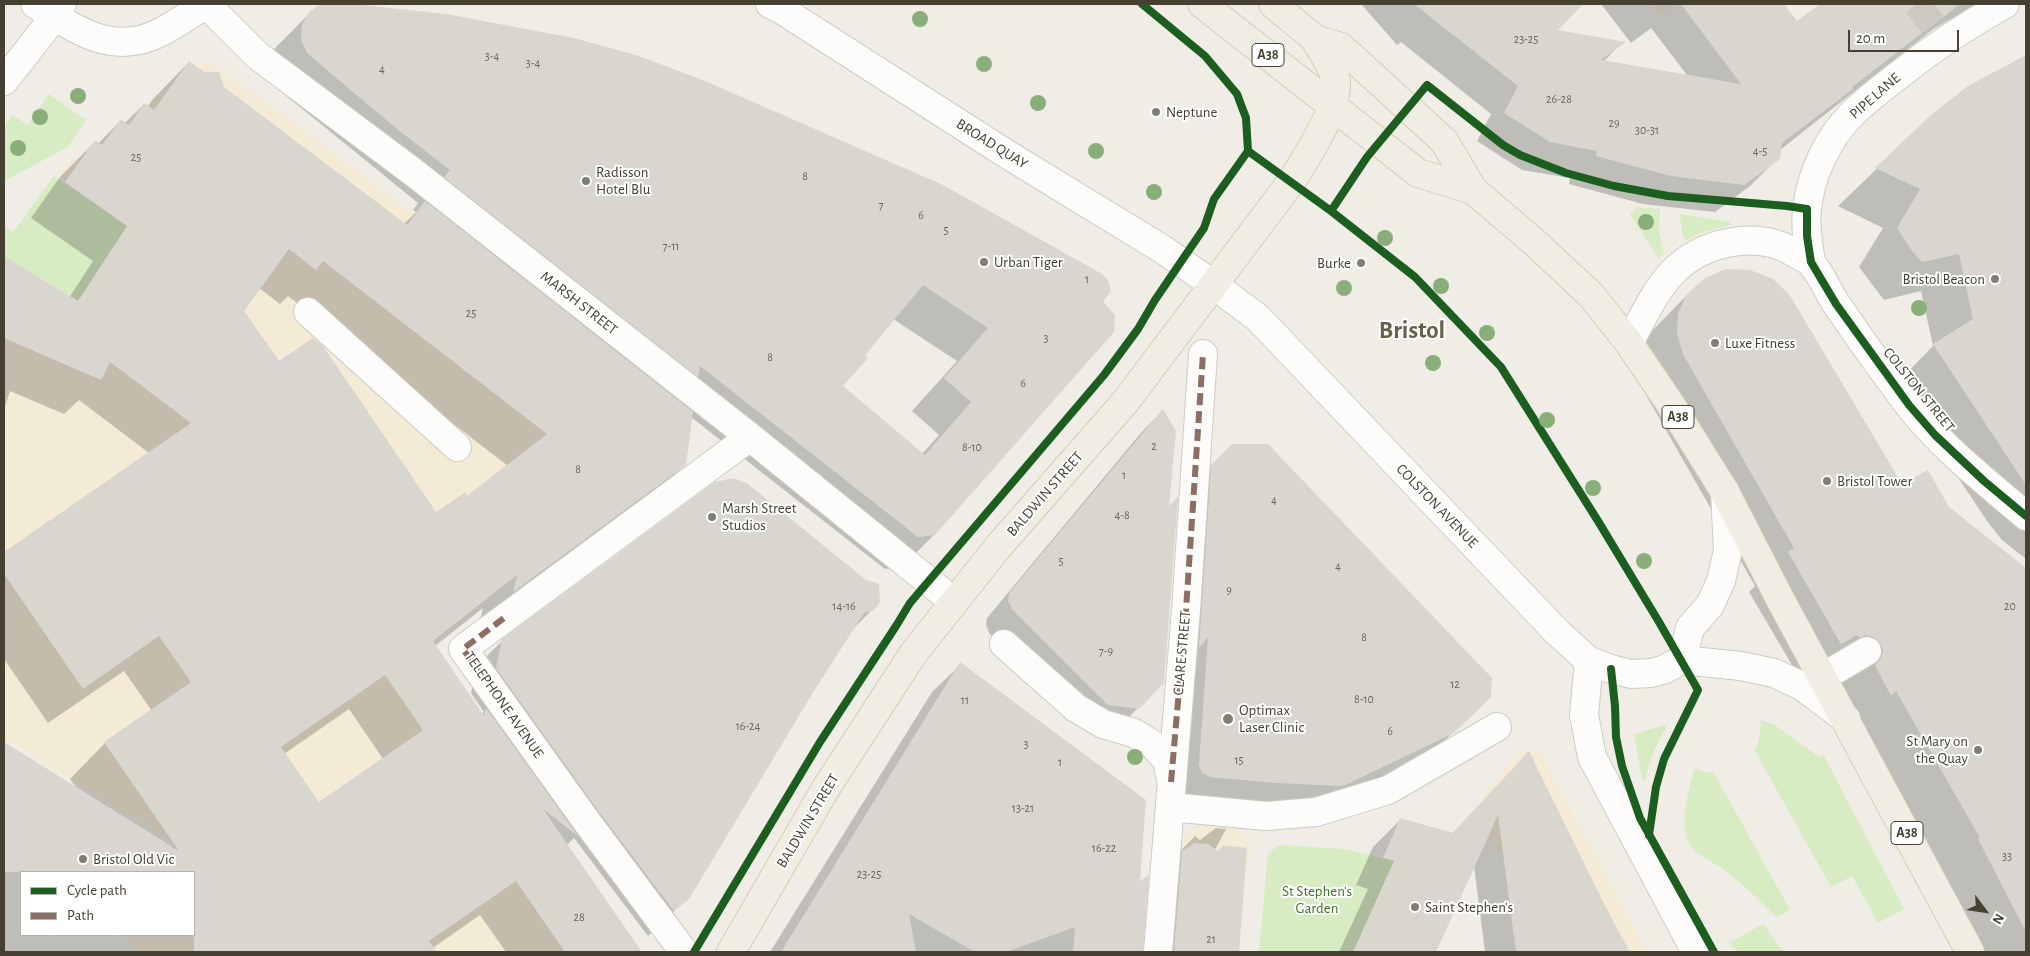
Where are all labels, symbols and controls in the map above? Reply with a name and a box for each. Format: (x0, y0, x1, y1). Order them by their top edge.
scale bar (1850, 20, 1961, 52)
text: 20 m (1856, 31, 1885, 46)
house number: 23-25 (1514, 32, 1538, 46)
road number: A38 (1252, 44, 1284, 66)
house number: 3-4 (485, 49, 499, 63)
house number: 3-4 (526, 56, 540, 70)
house number: 4 (379, 62, 385, 76)
street label: PIPE LANE (1846, 69, 1904, 123)
house number: 26-28 (1546, 92, 1572, 106)
place label: Neptune (1166, 103, 1217, 121)
marker: Neptune (1150, 106, 1162, 118)
street label: BROAD QUAY (953, 115, 1031, 173)
house number: 29 (1608, 116, 1620, 130)
house number: 30-31 (1635, 123, 1659, 137)
house number: 4-5 (1753, 144, 1767, 158)
house number: 25 (131, 150, 141, 164)
place label: Radisson Hotel Blu (596, 163, 650, 198)
house number: 8 (802, 169, 808, 183)
marker: Radisson Hotel Blu (580, 175, 592, 187)
house number: 7 (878, 198, 884, 212)
house number: 6 (918, 208, 924, 222)
house number: 5 (943, 223, 949, 237)
house number: 7-11 (663, 239, 679, 253)
place label: Urban Tiger (994, 253, 1063, 271)
place label: Burke (1317, 254, 1351, 272)
marker: Urban Tiger (978, 256, 990, 268)
marker: Burke (1355, 257, 1367, 269)
street label: MARSH STREET (537, 267, 621, 339)
place label: Bristol Beacon (1902, 270, 1985, 288)
house number: 1 (1085, 272, 1089, 286)
marker: Bristol Beacon (1989, 273, 2001, 285)
house number: 25 (466, 306, 476, 320)
district label: Bristol (1379, 315, 1445, 345)
house number: 3 (1044, 331, 1048, 345)
place label: Luxe Fitness (1725, 334, 1795, 352)
marker: Luxe Fitness (1709, 337, 1721, 349)
street label: COLSTON STREET (1879, 344, 1959, 436)
house number: 8 (767, 350, 773, 364)
house number: 6 (1020, 376, 1026, 390)
road number: A38 (1662, 406, 1694, 428)
house number: 2 (1151, 439, 1157, 453)
house number: 8-10 (962, 440, 982, 454)
street label: BALDWIN STREET (1003, 448, 1087, 540)
street label: COLSTON AVENUE (1392, 460, 1482, 552)
house number: 8 (575, 462, 581, 476)
house number: 1 (1122, 468, 1126, 482)
place label: Bristol Tower (1837, 472, 1912, 490)
marker: Bristol Tower (1821, 475, 1833, 487)
house number: 4 (1271, 493, 1277, 507)
place label: Marsh Street Studios (722, 499, 796, 534)
house number: 4-8 (1114, 508, 1130, 522)
marker: Marsh Street Studios (706, 511, 718, 523)
house number: 5 (1058, 554, 1064, 568)
house number: 4 (1335, 559, 1341, 573)
house number: 9 (1226, 583, 1232, 597)
house number: 14-16 (832, 599, 856, 613)
house number: 20 (2004, 599, 2016, 613)
street label: CLARE STREET (1169, 610, 1195, 696)
house number: 8 (1361, 630, 1367, 644)
house number: 7-9 (1099, 644, 1113, 658)
street label: TELEPHONE AVENUE (460, 648, 548, 762)
house number: 12 (1450, 677, 1460, 691)
house number: 8-10 (1354, 692, 1374, 706)
house number: 11 (961, 693, 969, 707)
place label: Optimax Laser Clinic (1239, 701, 1304, 736)
marker: Optimax Laser Clinic (1221, 712, 1235, 726)
house number: 16-24 (736, 719, 760, 733)
house number: 6 (1387, 724, 1393, 738)
place label: St Mary on the Quay (1906, 732, 1968, 767)
house number: 3 (1024, 737, 1028, 751)
marker: St Mary on the Quay (1972, 744, 1984, 756)
house number: 15 (1234, 753, 1244, 767)
house number: 1 (1058, 755, 1062, 769)
street label: BALDWIN STREET (773, 771, 843, 871)
house number: 13-21 (1012, 801, 1034, 815)
road number: A38 (1891, 821, 1923, 844)
house number: 16-22 (1092, 841, 1116, 855)
house number: 33 (2002, 849, 2012, 863)
place label: Bristol Old Vic (93, 850, 174, 868)
marker: Bristol Old Vic (77, 853, 89, 865)
house number: 23-25 (857, 867, 881, 881)
legend (20, 871, 195, 936)
park label: St Stephen's Garden (1282, 882, 1352, 917)
text: Cycle path (67, 883, 127, 898)
north arrow (1960, 886, 2010, 936)
place label: Saint Stephen's (1425, 898, 1513, 916)
marker: Saint Stephen's (1409, 901, 1421, 913)
text: Path (67, 908, 94, 923)
house number: 28 (573, 910, 585, 924)
text: N (1989, 911, 2006, 926)
house number: 21 (1206, 932, 1216, 946)

